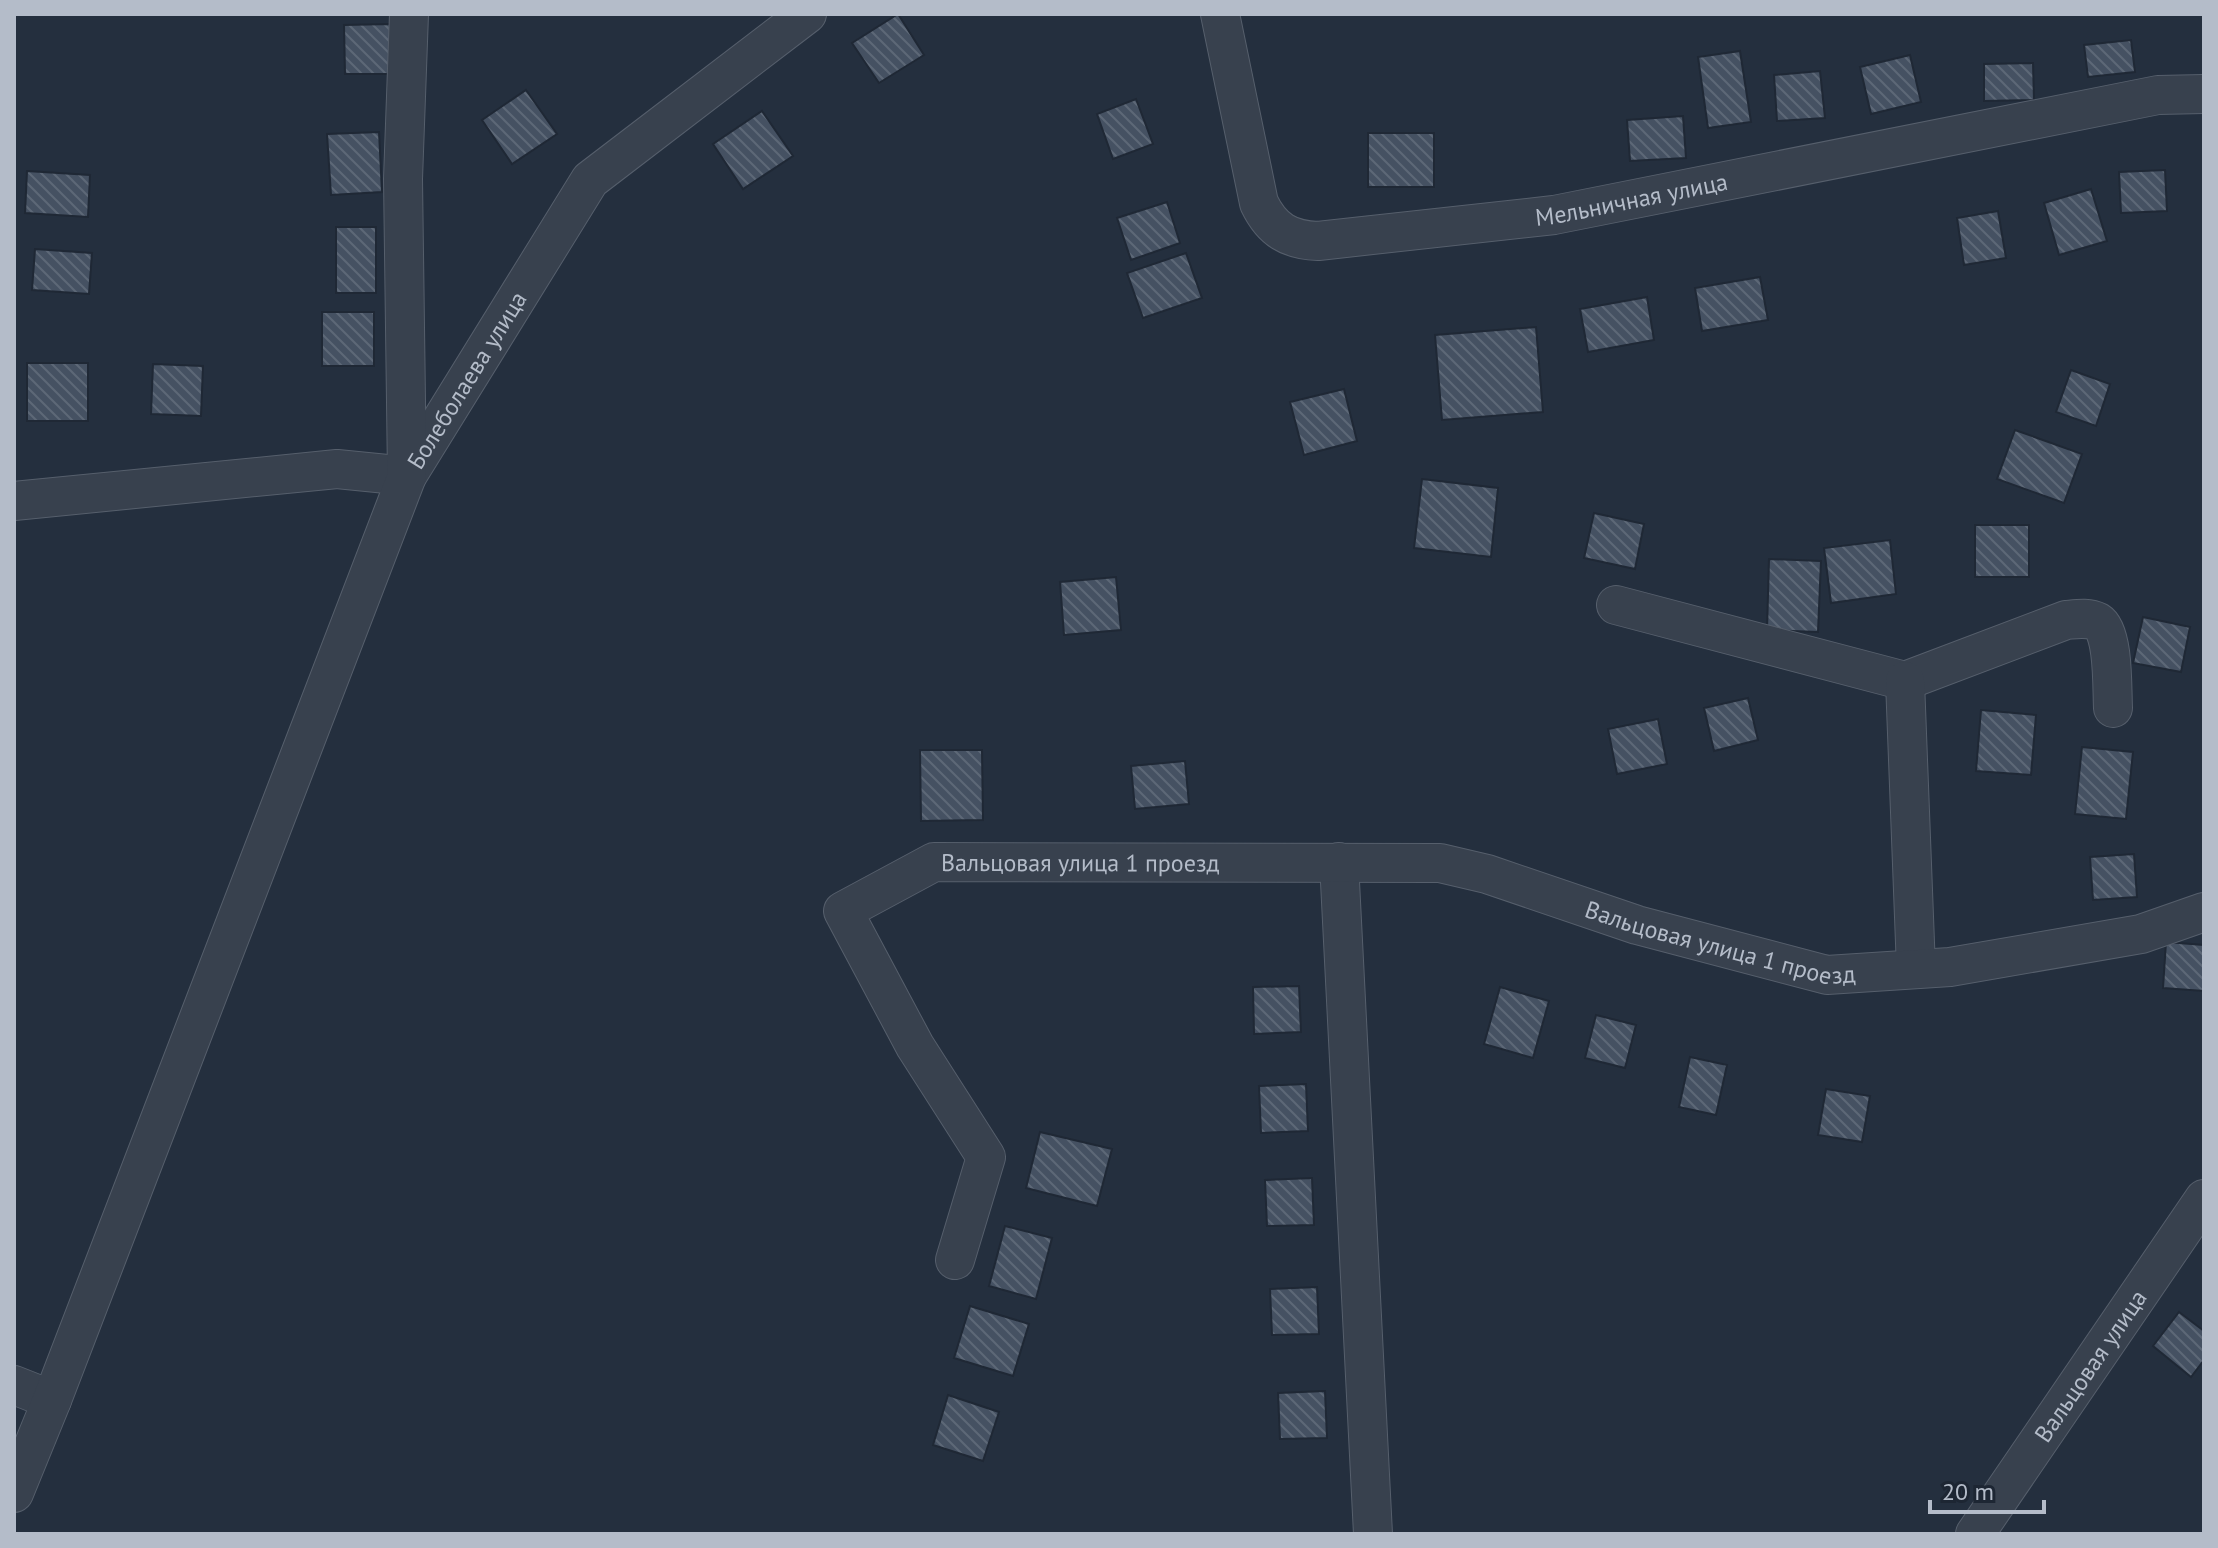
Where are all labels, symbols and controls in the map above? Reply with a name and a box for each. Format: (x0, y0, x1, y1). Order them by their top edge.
street label: Мельничная улица (1534, 165, 1730, 232)
street label: Болеболаева улица (400, 285, 533, 474)
street label: Вальцовая улица 1 проезд (941, 847, 1220, 878)
street label: Вальцовая улица 1 проезд (1581, 893, 1856, 991)
street label: Вальцовая улица (2027, 1283, 2153, 1448)
scale bar (1930, 1464, 2044, 1514)
text: 20 m (1942, 1476, 1994, 1507)

